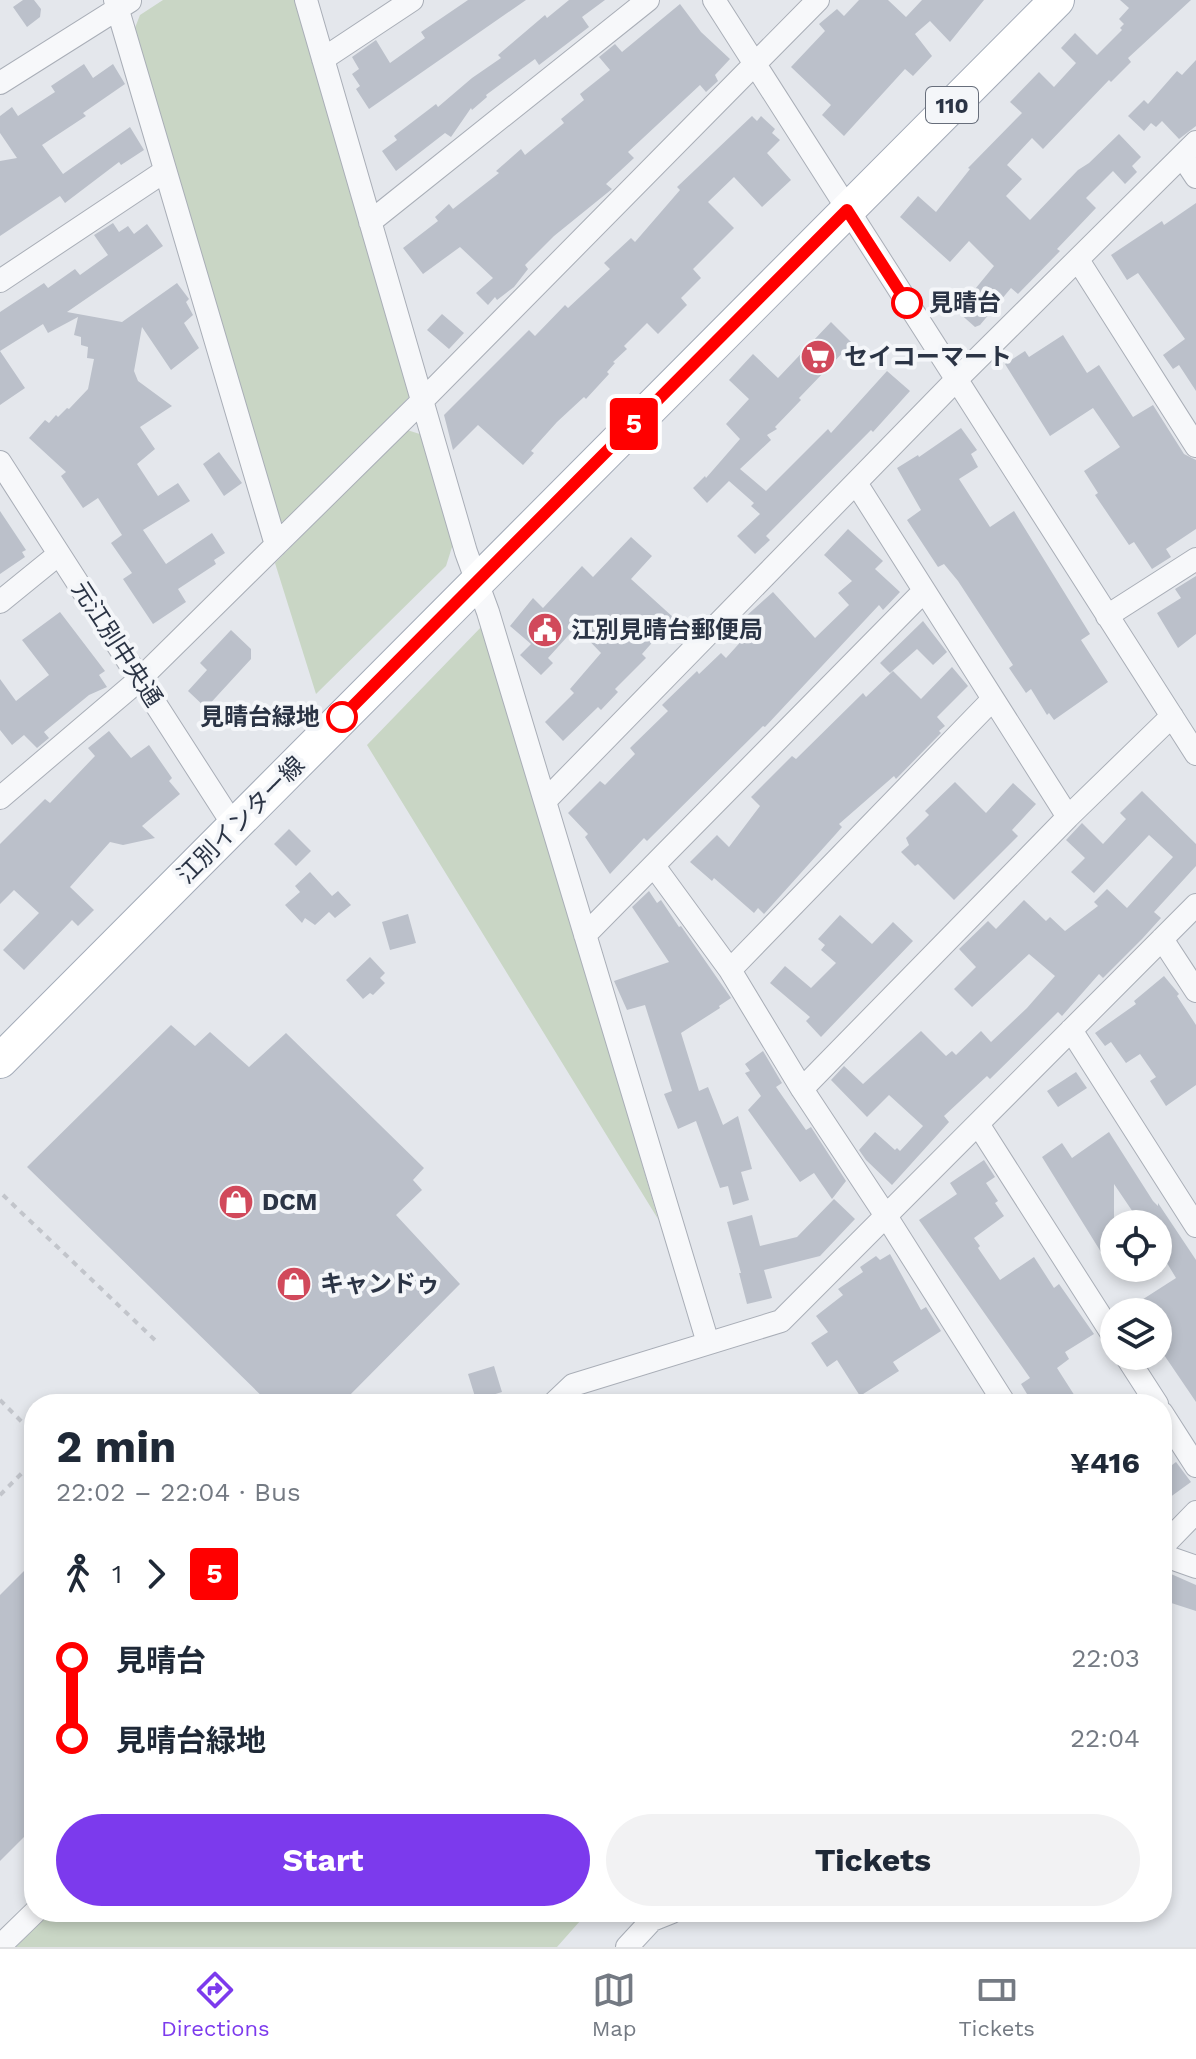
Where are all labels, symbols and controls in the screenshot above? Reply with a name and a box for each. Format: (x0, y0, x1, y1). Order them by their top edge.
road number: 110 (926, 87, 978, 123)
marker: 見晴台 (892, 288, 922, 318)
place label: 見晴台 (929, 289, 1001, 317)
supermarket icon: セイコーマート (799, 338, 837, 376)
place label: セイコーマート (844, 343, 1012, 371)
line badge: 5 (608, 398, 660, 450)
text: 5 (626, 407, 642, 440)
street label: 元江別中央通 (66, 576, 168, 712)
public building icon: 江別見晴台郵便局 (526, 611, 564, 649)
place label: 江別見晴台郵便局 (571, 616, 763, 644)
marker: 見晴台緑地 (327, 702, 357, 732)
place label: 見晴台緑地 (200, 703, 320, 731)
street label: 江別インター線 (172, 751, 310, 889)
shop icon: DCM (217, 1183, 255, 1221)
place label: DCM (262, 1188, 317, 1216)
map controls (1100, 1210, 1172, 1370)
button: locate (1100, 1210, 1172, 1282)
shop icon: キャンドゥ (275, 1265, 313, 1303)
place label: キャンドゥ (320, 1270, 440, 1298)
button: layers (1100, 1298, 1172, 1370)
text: 2 min (56, 1421, 176, 1473)
text: ¥416 (1070, 1445, 1140, 1480)
text: 22:02 – 22:04 · Bus (56, 1477, 301, 1507)
icon: walk (56, 1552, 100, 1596)
icon: forward (134, 1552, 178, 1596)
text: 5 (206, 1557, 222, 1590)
text: 1 (112, 1559, 122, 1589)
text: 見晴台 (116, 1643, 206, 1678)
text: 22:03 (1071, 1643, 1140, 1673)
text: 見晴台緑地 (116, 1723, 266, 1758)
text: 22:04 (1070, 1723, 1140, 1753)
button: Start (56, 1814, 590, 1906)
button: Tickets (606, 1814, 1140, 1906)
tab: Directions (161, 1968, 270, 2041)
tab: Map (592, 1968, 637, 2041)
tab: Tickets (959, 1968, 1035, 2041)

